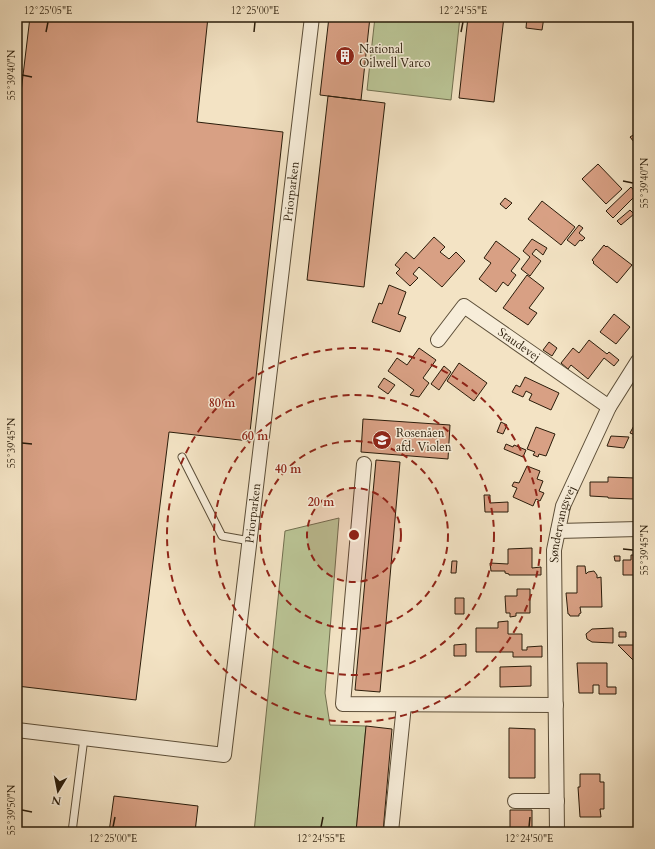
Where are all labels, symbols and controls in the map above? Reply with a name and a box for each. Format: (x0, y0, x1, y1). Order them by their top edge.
text: 12°25'05"E (24, 4, 72, 18)
text: 12°25'00"E (231, 4, 279, 18)
text: 12°24'55"E (439, 4, 487, 18)
place label: National Oilwell Varco (359, 41, 431, 71)
building icon: National Oilwell Varco (334, 45, 356, 67)
text: 55°39'40"N (5, 49, 19, 100)
text: 55°39'40"N (638, 157, 652, 208)
street label: Priorparken (280, 160, 303, 222)
street label: Staudevej (495, 324, 544, 365)
text: 80 m (209, 395, 236, 411)
text: 55°39'45"N (5, 417, 19, 468)
place label: Rosenåen afd. Violen (396, 425, 452, 455)
text: 60 m (242, 428, 269, 444)
school or university icon: Rosenåen afd. Violen (371, 429, 393, 451)
text: 40 m (275, 461, 302, 477)
street label: Priorparken (241, 482, 264, 544)
street label: Søndervangsvej (546, 483, 579, 563)
text: 20 m (308, 494, 335, 510)
text: 55°39'45"N (638, 524, 652, 575)
centre of rings (347, 528, 361, 542)
north arrow (38, 771, 78, 811)
text: 55°39'50"N (5, 784, 19, 835)
text: N (50, 792, 62, 809)
text: 12°25'00"E (89, 832, 137, 846)
text: 12°24'55"E (297, 832, 345, 846)
text: 12°24'50"E (505, 832, 553, 846)

